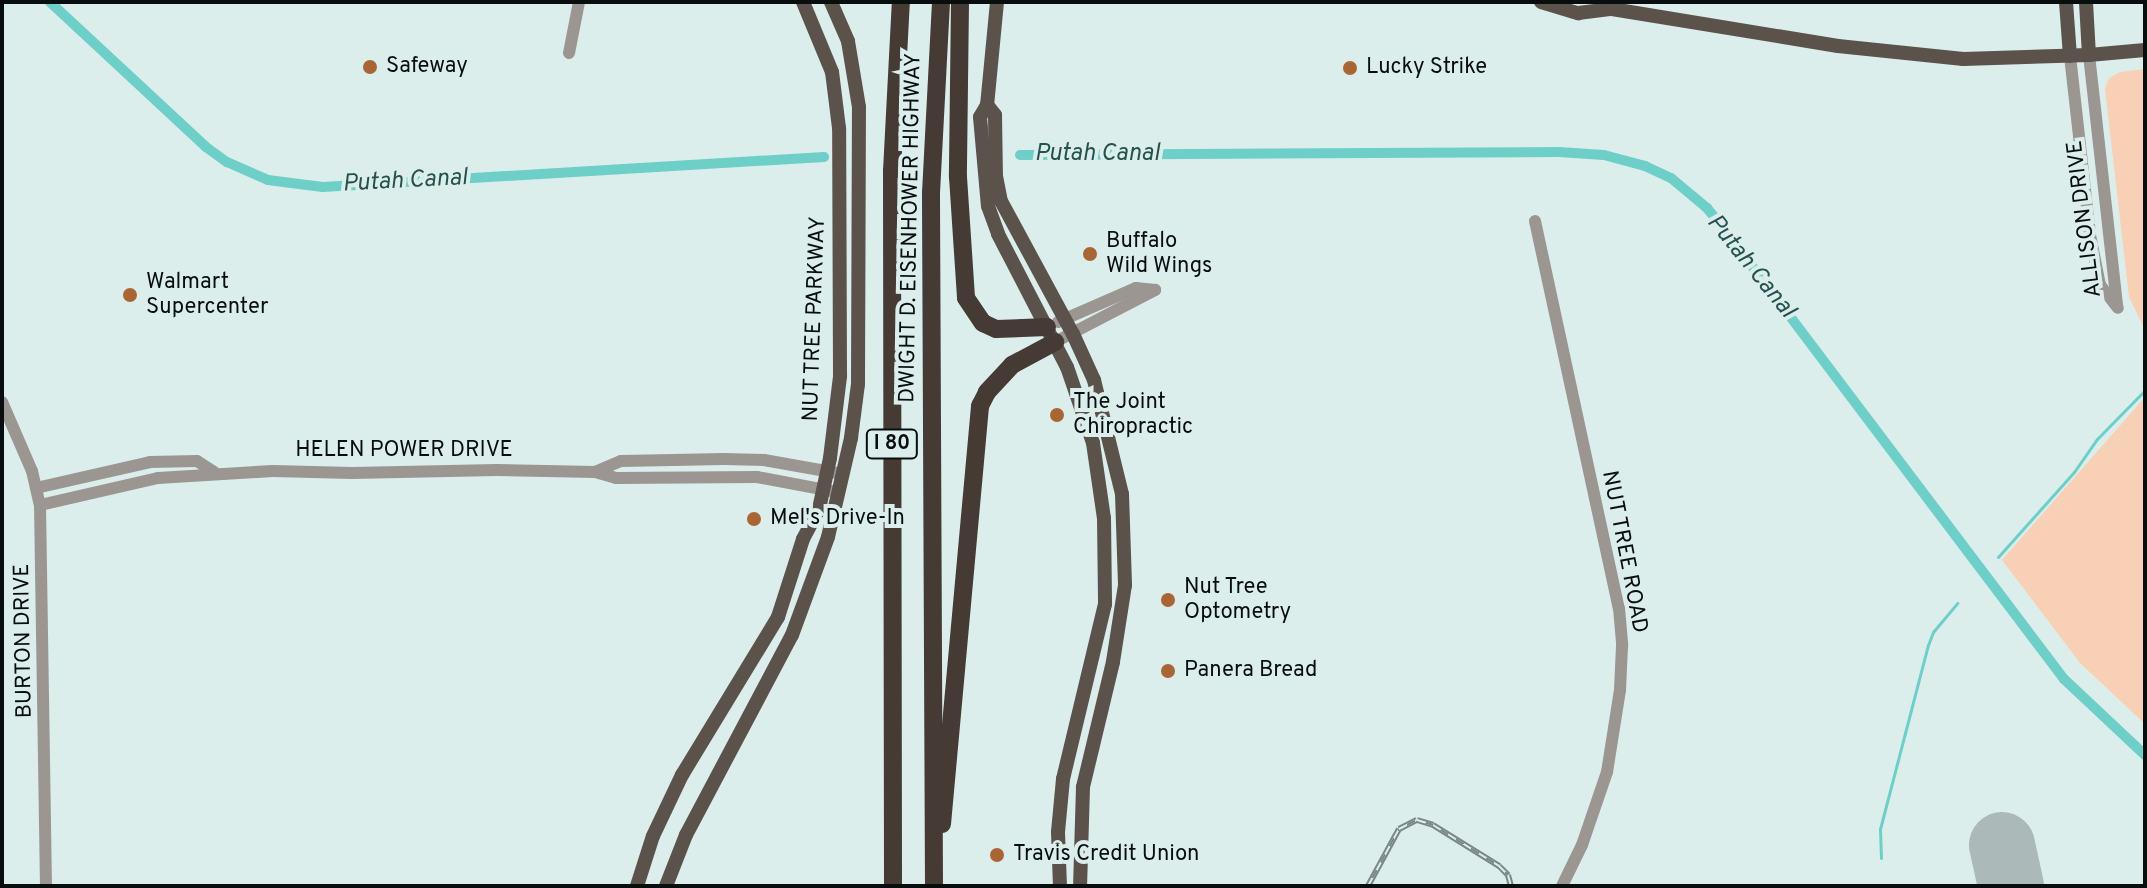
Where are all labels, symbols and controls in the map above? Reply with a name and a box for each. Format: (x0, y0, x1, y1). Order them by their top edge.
street label: DWIGHT D. EISENHOWER HIGHWAY (895, 52, 927, 404)
place label: Safeway (386, 54, 468, 80)
place label: Lucky Strike (1366, 55, 1487, 81)
marker: Safeway (361, 58, 379, 76)
marker: Lucky Strike (1341, 59, 1359, 77)
street label: ALLISON DRIVE (2062, 139, 2108, 299)
water label: Putah Canal (1034, 141, 1160, 169)
water label: Putah Canal (342, 164, 468, 200)
water label: Putah Canal (1699, 209, 1801, 325)
street label: NUT TREE PARKWAY (798, 215, 832, 423)
place label: Buffalo Wild Wings (1106, 228, 1213, 280)
marker: Buffalo Wild Wings (1081, 245, 1099, 263)
place label: Walmart Supercenter (146, 269, 269, 320)
marker: Walmart Supercenter (121, 286, 139, 304)
place label: The Joint Chiropractic (1073, 389, 1193, 440)
marker: The Joint Chiropractic (1048, 406, 1066, 424)
road number: I 80 (864, 428, 920, 460)
street label: HELEN POWER DRIVE (295, 438, 513, 464)
street label: NUT TREE ROAD (1595, 468, 1653, 636)
place label: Mel's Drive-In (770, 506, 905, 532)
marker: Mel's Drive-In (745, 510, 763, 528)
street label: BURTON DRIVE (9, 563, 39, 719)
place label: Nut Tree Optometry (1184, 574, 1291, 626)
marker: Nut Tree Optometry (1159, 591, 1177, 609)
place label: Panera Bread (1184, 658, 1317, 684)
marker: Panera Bread (1159, 662, 1177, 680)
place label: Travis Credit Union (1013, 842, 1199, 868)
marker: Travis Credit Union (988, 846, 1006, 864)

